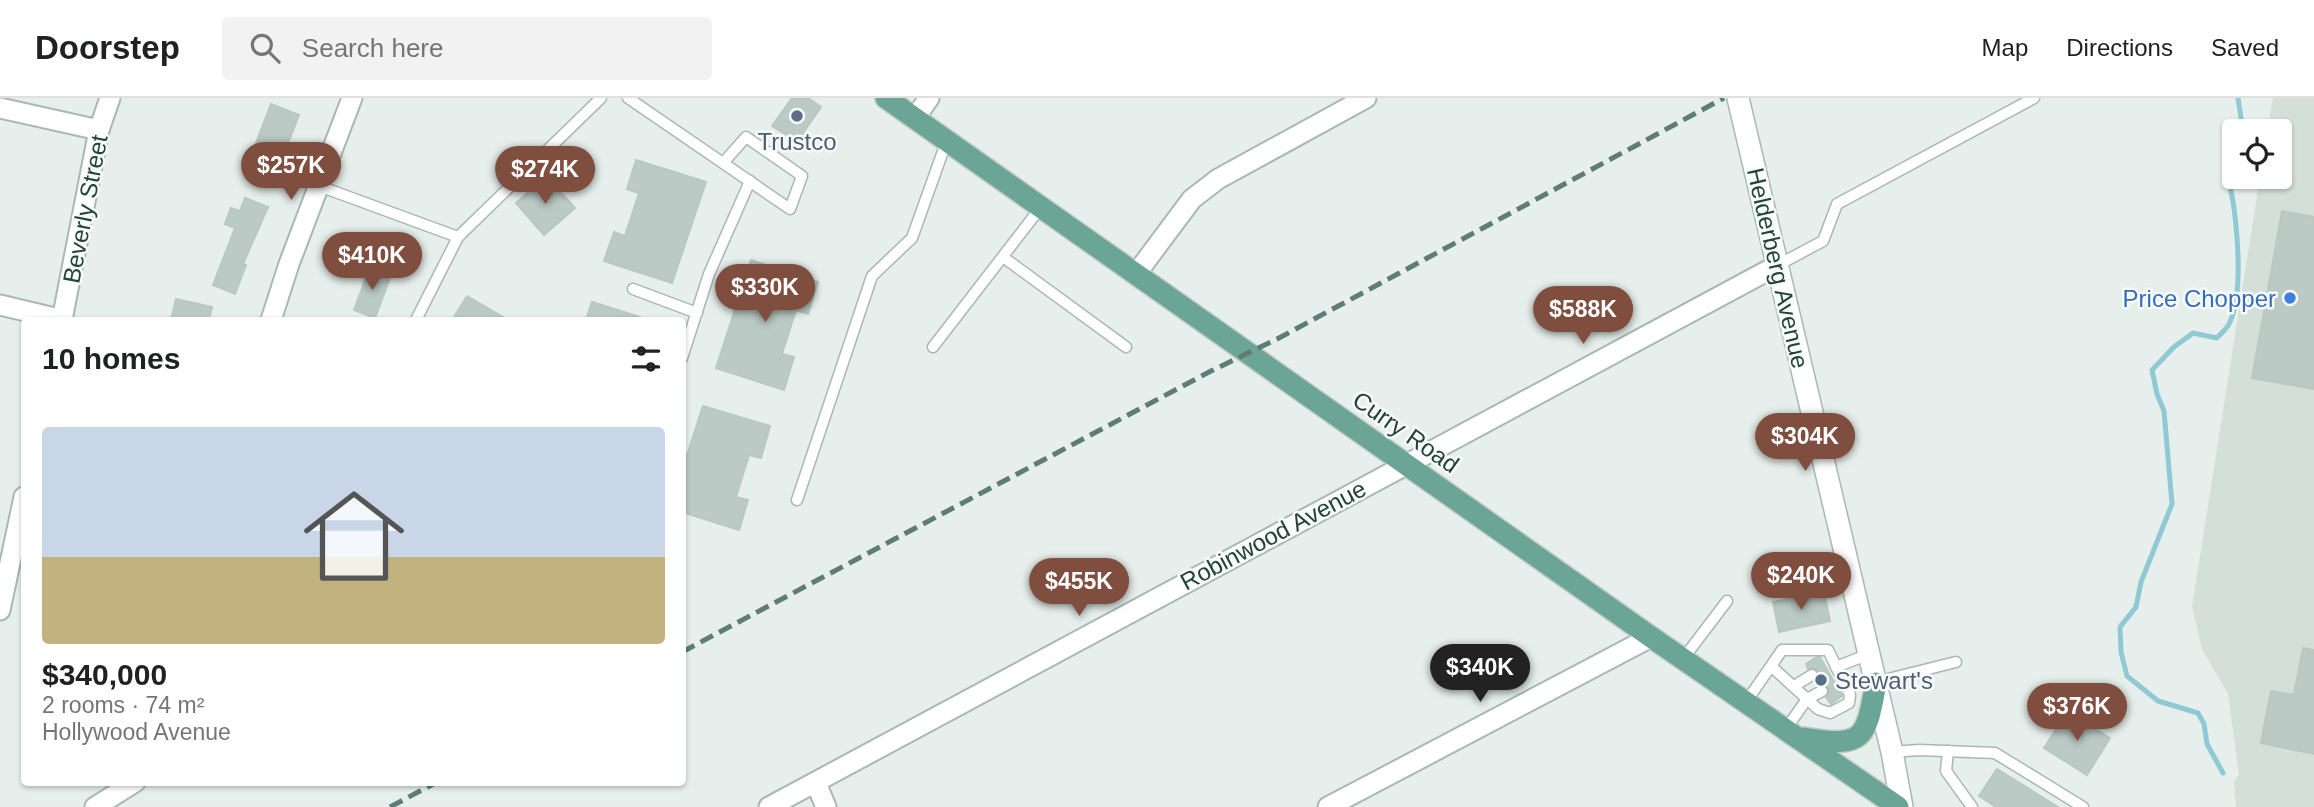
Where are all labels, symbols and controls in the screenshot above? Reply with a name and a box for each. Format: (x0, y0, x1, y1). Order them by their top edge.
search box (222, 17, 712, 80)
text: Doorstep (35, 29, 180, 66)
icon: search (246, 29, 284, 67)
text: Search here (302, 33, 444, 63)
text: Map (1982, 34, 2028, 61)
text: Directions (2066, 34, 2173, 61)
text: Saved (2211, 34, 2279, 61)
marker: Trustco (789, 108, 805, 124)
map controls (2222, 119, 2292, 189)
button: locate (2222, 119, 2292, 189)
place label: Trustco (757, 128, 837, 155)
street label: Beverly Street (57, 132, 113, 286)
pin: $257K (242, 142, 340, 202)
pin: $274K (496, 146, 594, 206)
text: $257K (257, 152, 325, 178)
text: $274K (511, 156, 579, 182)
street label: Helderberg Avenue (1742, 165, 1814, 371)
pin: $410K (323, 232, 421, 292)
text: $410K (338, 242, 406, 268)
pin: $330K (716, 264, 814, 324)
text: $330K (731, 274, 799, 300)
place label: Price Chopper (2123, 285, 2276, 312)
pin: $588K (1534, 286, 1632, 346)
marker: Price Chopper (2282, 290, 2298, 306)
text: $588K (1549, 296, 1617, 322)
icon: filters (627, 340, 665, 378)
text: 10 homes (42, 342, 180, 375)
street label: Curry Road (1348, 386, 1464, 478)
pin: $304K (1756, 414, 1854, 473)
text: $304K (1771, 423, 1839, 449)
icon: home (291, 473, 417, 599)
street label: Robinwood Avenue (1176, 475, 1370, 595)
pin: $240K (1752, 552, 1850, 612)
pin: $455K (1030, 559, 1128, 618)
text: $240K (1767, 562, 1835, 588)
text: $455K (1045, 568, 1113, 594)
pin: $340K (1431, 644, 1529, 704)
text: $340K (1446, 654, 1514, 680)
text: $340,000 (42, 658, 167, 691)
place label: Stewart's (1835, 667, 1933, 694)
marker: Stewart's (1813, 672, 1829, 688)
pin: $376K (2028, 684, 2126, 743)
text: 2 rooms · 74 m² (42, 692, 204, 718)
text: $376K (2043, 693, 2111, 719)
text: Hollywood Avenue (42, 719, 231, 745)

